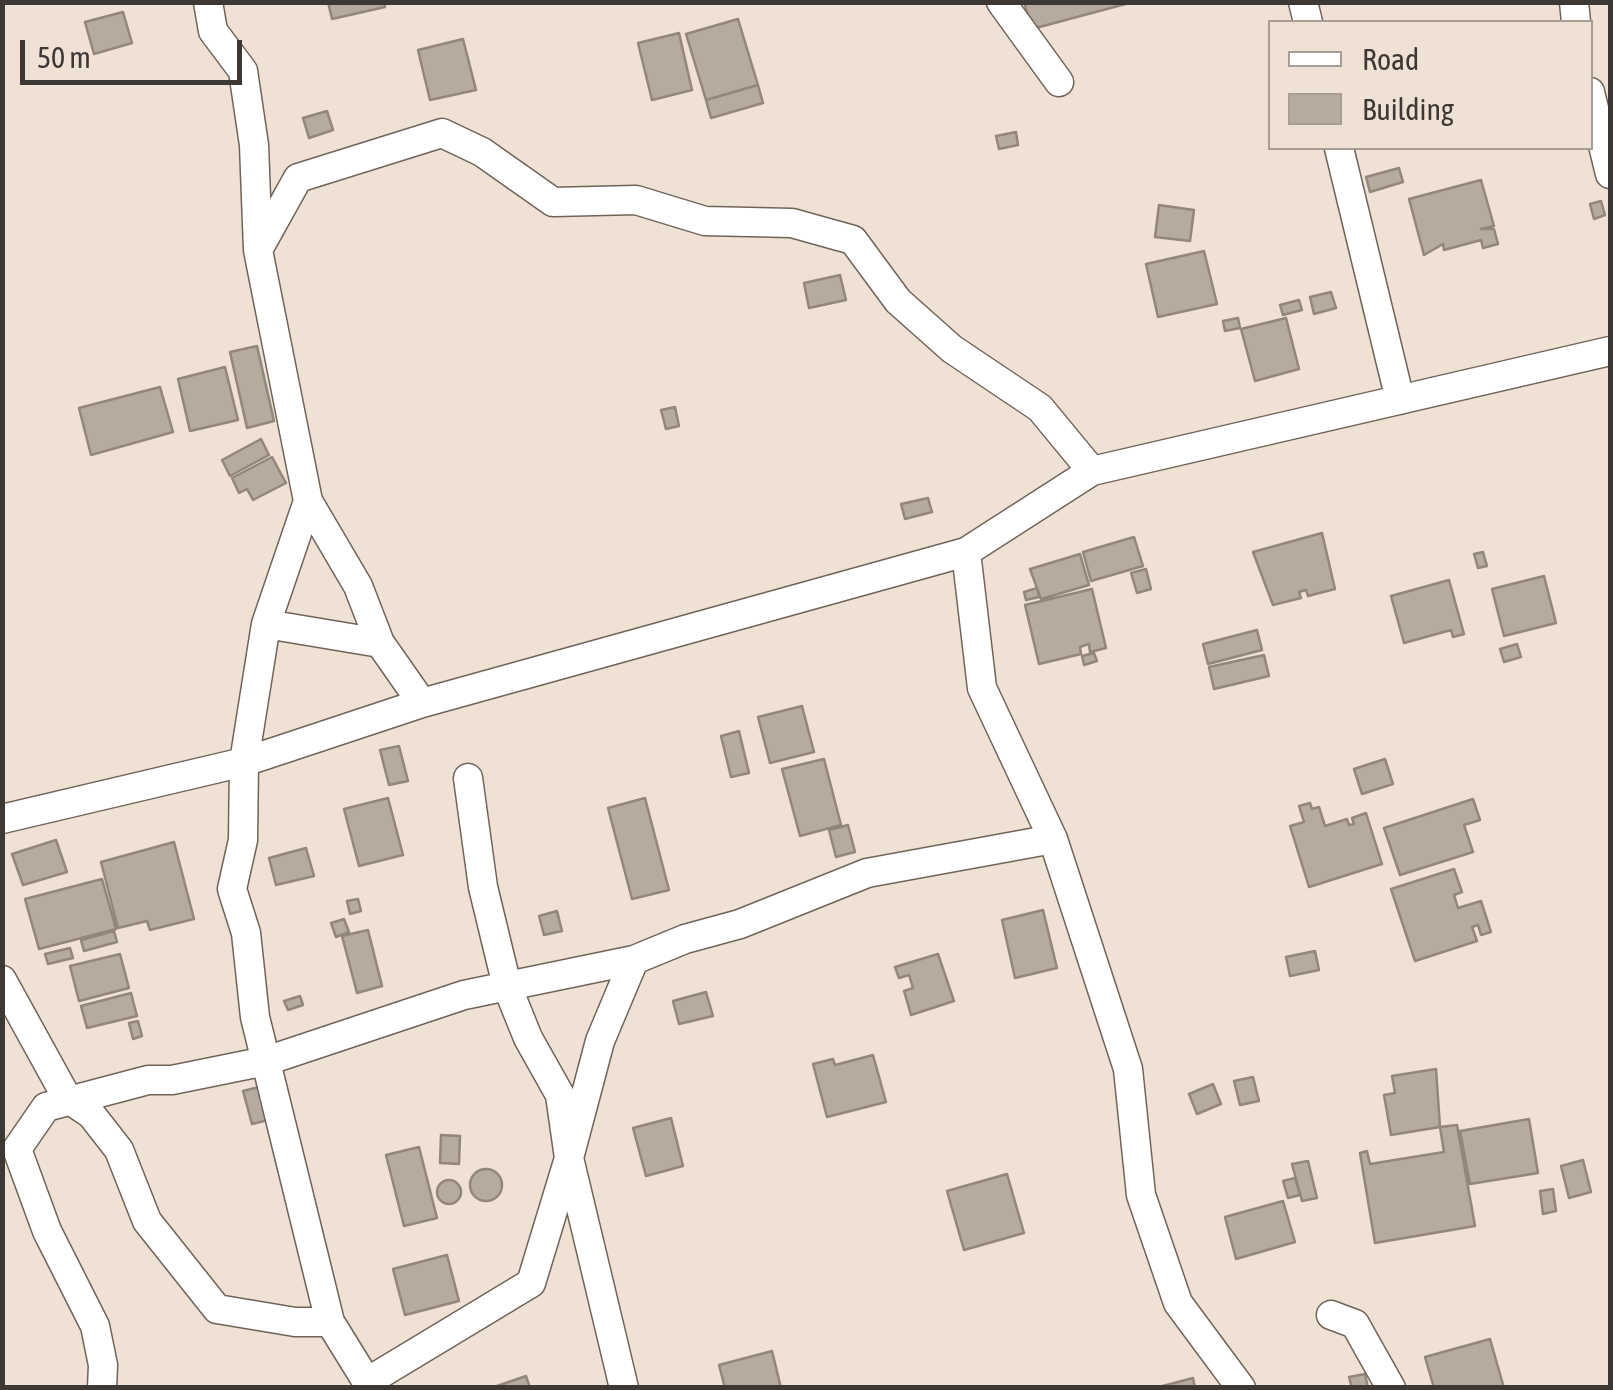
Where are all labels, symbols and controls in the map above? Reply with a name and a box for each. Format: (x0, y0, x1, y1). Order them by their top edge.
scale bar (25, 20, 248, 82)
legend (1268, 20, 1593, 150)
text: 50 m (37, 40, 91, 74)
text: Road (1362, 42, 1419, 76)
text: Building (1362, 92, 1454, 126)

